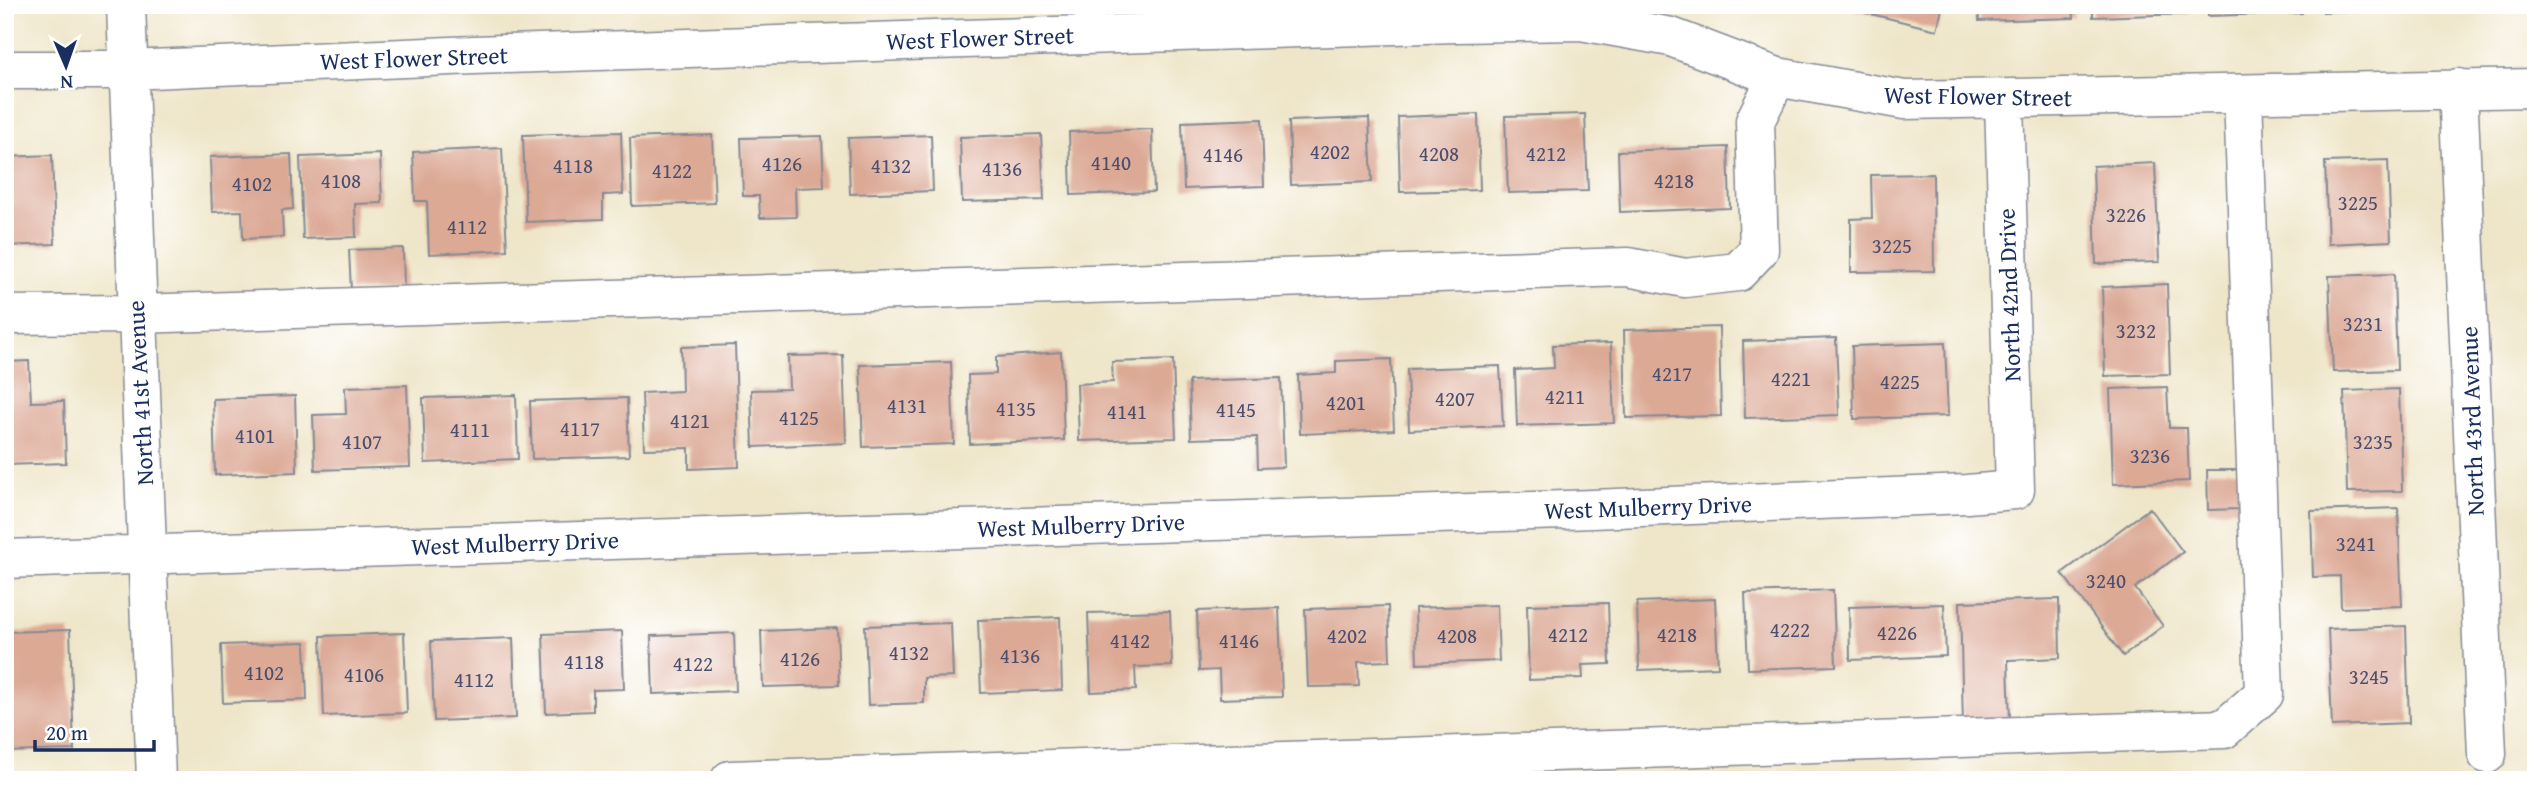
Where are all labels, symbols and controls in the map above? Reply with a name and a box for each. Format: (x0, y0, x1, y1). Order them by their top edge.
street label: West Flower Street (885, 17, 1075, 59)
north arrow (32, 32, 102, 102)
street label: West Flower Street (319, 37, 509, 79)
text: N (59, 69, 73, 97)
street label: West Flower Street (1884, 77, 2073, 115)
house number: 4202 (1310, 136, 1350, 167)
house number: 4208 (1419, 138, 1459, 169)
house number: 4212 (1526, 138, 1566, 169)
house number: 4146 (1203, 139, 1243, 170)
house number: 4140 (1091, 147, 1131, 178)
house number: 4126 (762, 148, 802, 179)
house number: 4118 (553, 150, 593, 181)
house number: 4132 (871, 150, 911, 181)
house number: 4136 (982, 153, 1022, 184)
house number: 4122 (652, 155, 692, 186)
house number: 4108 (321, 165, 361, 196)
house number: 4218 (1654, 165, 1694, 196)
house number: 4102 (232, 168, 272, 199)
house number: 3225 (2338, 187, 2378, 218)
house number: 3226 (2106, 199, 2146, 230)
street label: North 42nd Drive (1988, 208, 2030, 382)
house number: 4112 (447, 211, 487, 242)
house number: 3225 (1872, 230, 1912, 261)
street label: North 41st Avenue (118, 300, 162, 486)
house number: 3231 (2343, 308, 2383, 339)
house number: 3232 (2116, 315, 2156, 346)
street label: North 43rd Avenue (2451, 326, 2493, 516)
house number: 4217 (1652, 358, 1692, 389)
house number: 4221 (1771, 363, 1811, 394)
house number: 4225 (1880, 366, 1920, 397)
house number: 4211 (1545, 381, 1585, 412)
house number: 4207 (1435, 383, 1475, 414)
house number: 4201 (1326, 387, 1366, 418)
house number: 4131 (887, 390, 927, 421)
house number: 4135 (996, 393, 1036, 424)
house number: 4145 (1216, 394, 1256, 425)
house number: 4141 (1107, 396, 1147, 427)
house number: 4125 (779, 402, 819, 433)
house number: 4121 (670, 405, 710, 436)
house number: 4117 (560, 413, 600, 444)
house number: 4111 (450, 414, 490, 445)
house number: 4101 (235, 420, 275, 451)
house number: 4107 (342, 426, 382, 457)
house number: 3235 (2353, 426, 2393, 457)
house number: 3236 (2130, 440, 2170, 471)
street label: West Mulberry Drive (1543, 486, 1753, 528)
street label: West Mulberry Drive (976, 504, 1186, 546)
street label: West Mulberry Drive (410, 522, 620, 564)
house number: 3241 (2336, 528, 2376, 559)
house number: 3240 (2086, 565, 2126, 596)
house number: 4222 (1770, 614, 1810, 645)
house number: 4226 (1877, 617, 1917, 648)
house number: 4212 (1548, 619, 1588, 650)
house number: 4218 (1657, 619, 1697, 650)
house number: 4202 (1327, 620, 1367, 651)
house number: 4208 (1437, 620, 1477, 651)
house number: 4142 (1110, 625, 1150, 656)
house number: 4146 (1219, 625, 1259, 656)
house number: 4132 (889, 637, 929, 668)
house number: 4136 (1000, 640, 1040, 671)
house number: 4126 (780, 643, 820, 674)
house number: 4118 (564, 646, 604, 677)
house number: 4122 (673, 648, 713, 679)
house number: 4102 (244, 657, 284, 688)
house number: 4106 (344, 659, 384, 690)
house number: 3245 (2349, 661, 2389, 692)
house number: 4112 (454, 664, 494, 695)
scale bar (35, 708, 154, 752)
text: 20 m (46, 717, 88, 748)

